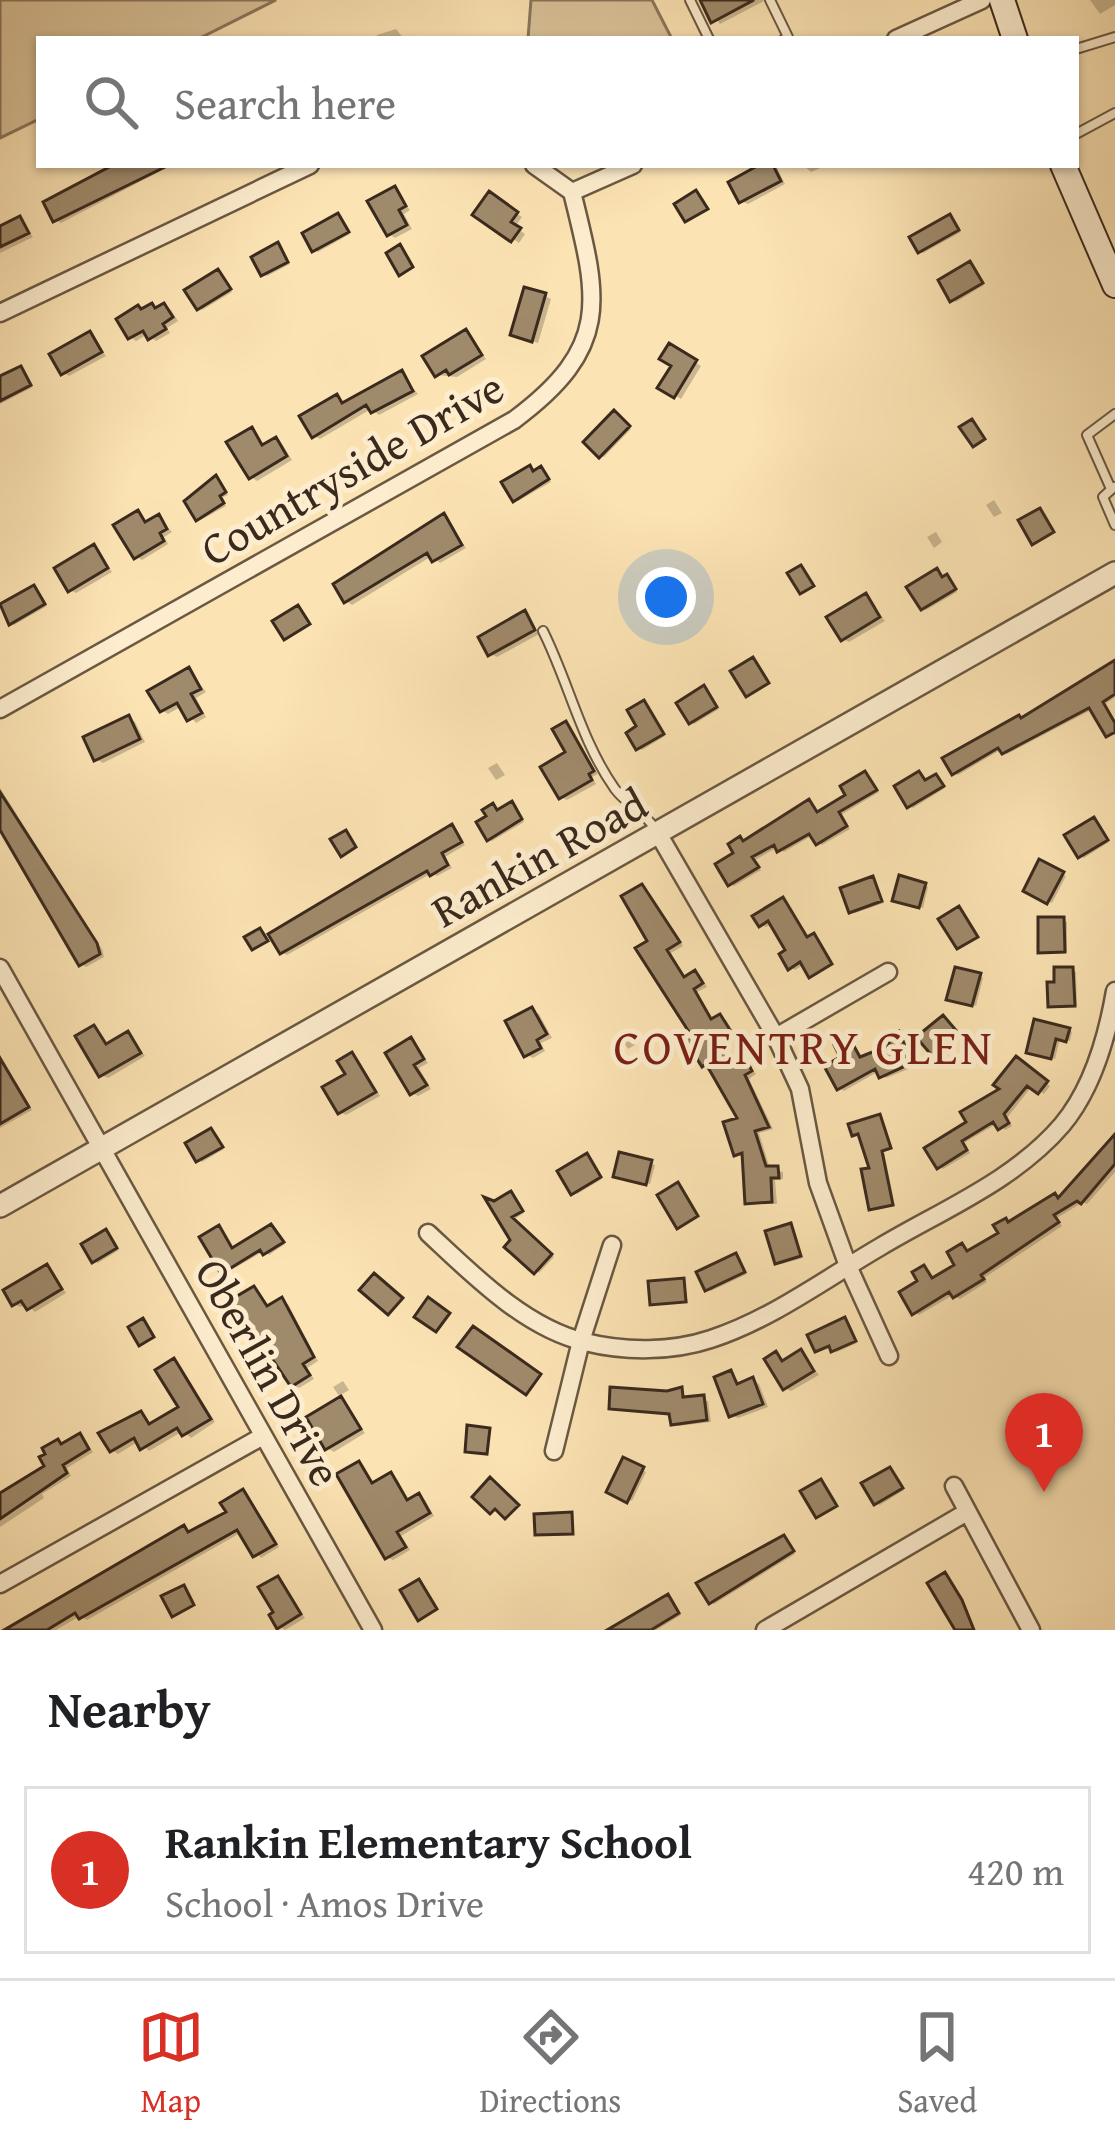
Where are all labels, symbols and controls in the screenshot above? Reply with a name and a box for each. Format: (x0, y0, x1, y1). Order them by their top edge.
search box (36, 36, 1079, 168)
icon: search (78, 69, 144, 135)
text: Search here (174, 70, 396, 135)
street label: Countryside Drive (188, 354, 515, 581)
your location (636, 567, 696, 627)
street label: Rankin Road (419, 771, 658, 943)
district label: COVENTRY GLEN (613, 1011, 995, 1082)
street label: Oberlin Drive (180, 1246, 359, 1498)
pin: 1 (1005, 1393, 1083, 1492)
text: Nearby (48, 1671, 211, 1746)
text: Rankin Elementary School (165, 1809, 692, 1874)
text: 1 (80, 1842, 100, 1899)
text: 420 m (967, 1842, 1064, 1899)
text: School · Amos Drive (165, 1874, 484, 1931)
tab: Map (138, 2004, 204, 2124)
tab: Directions (480, 2004, 621, 2124)
tab: Saved (897, 2004, 977, 2124)

